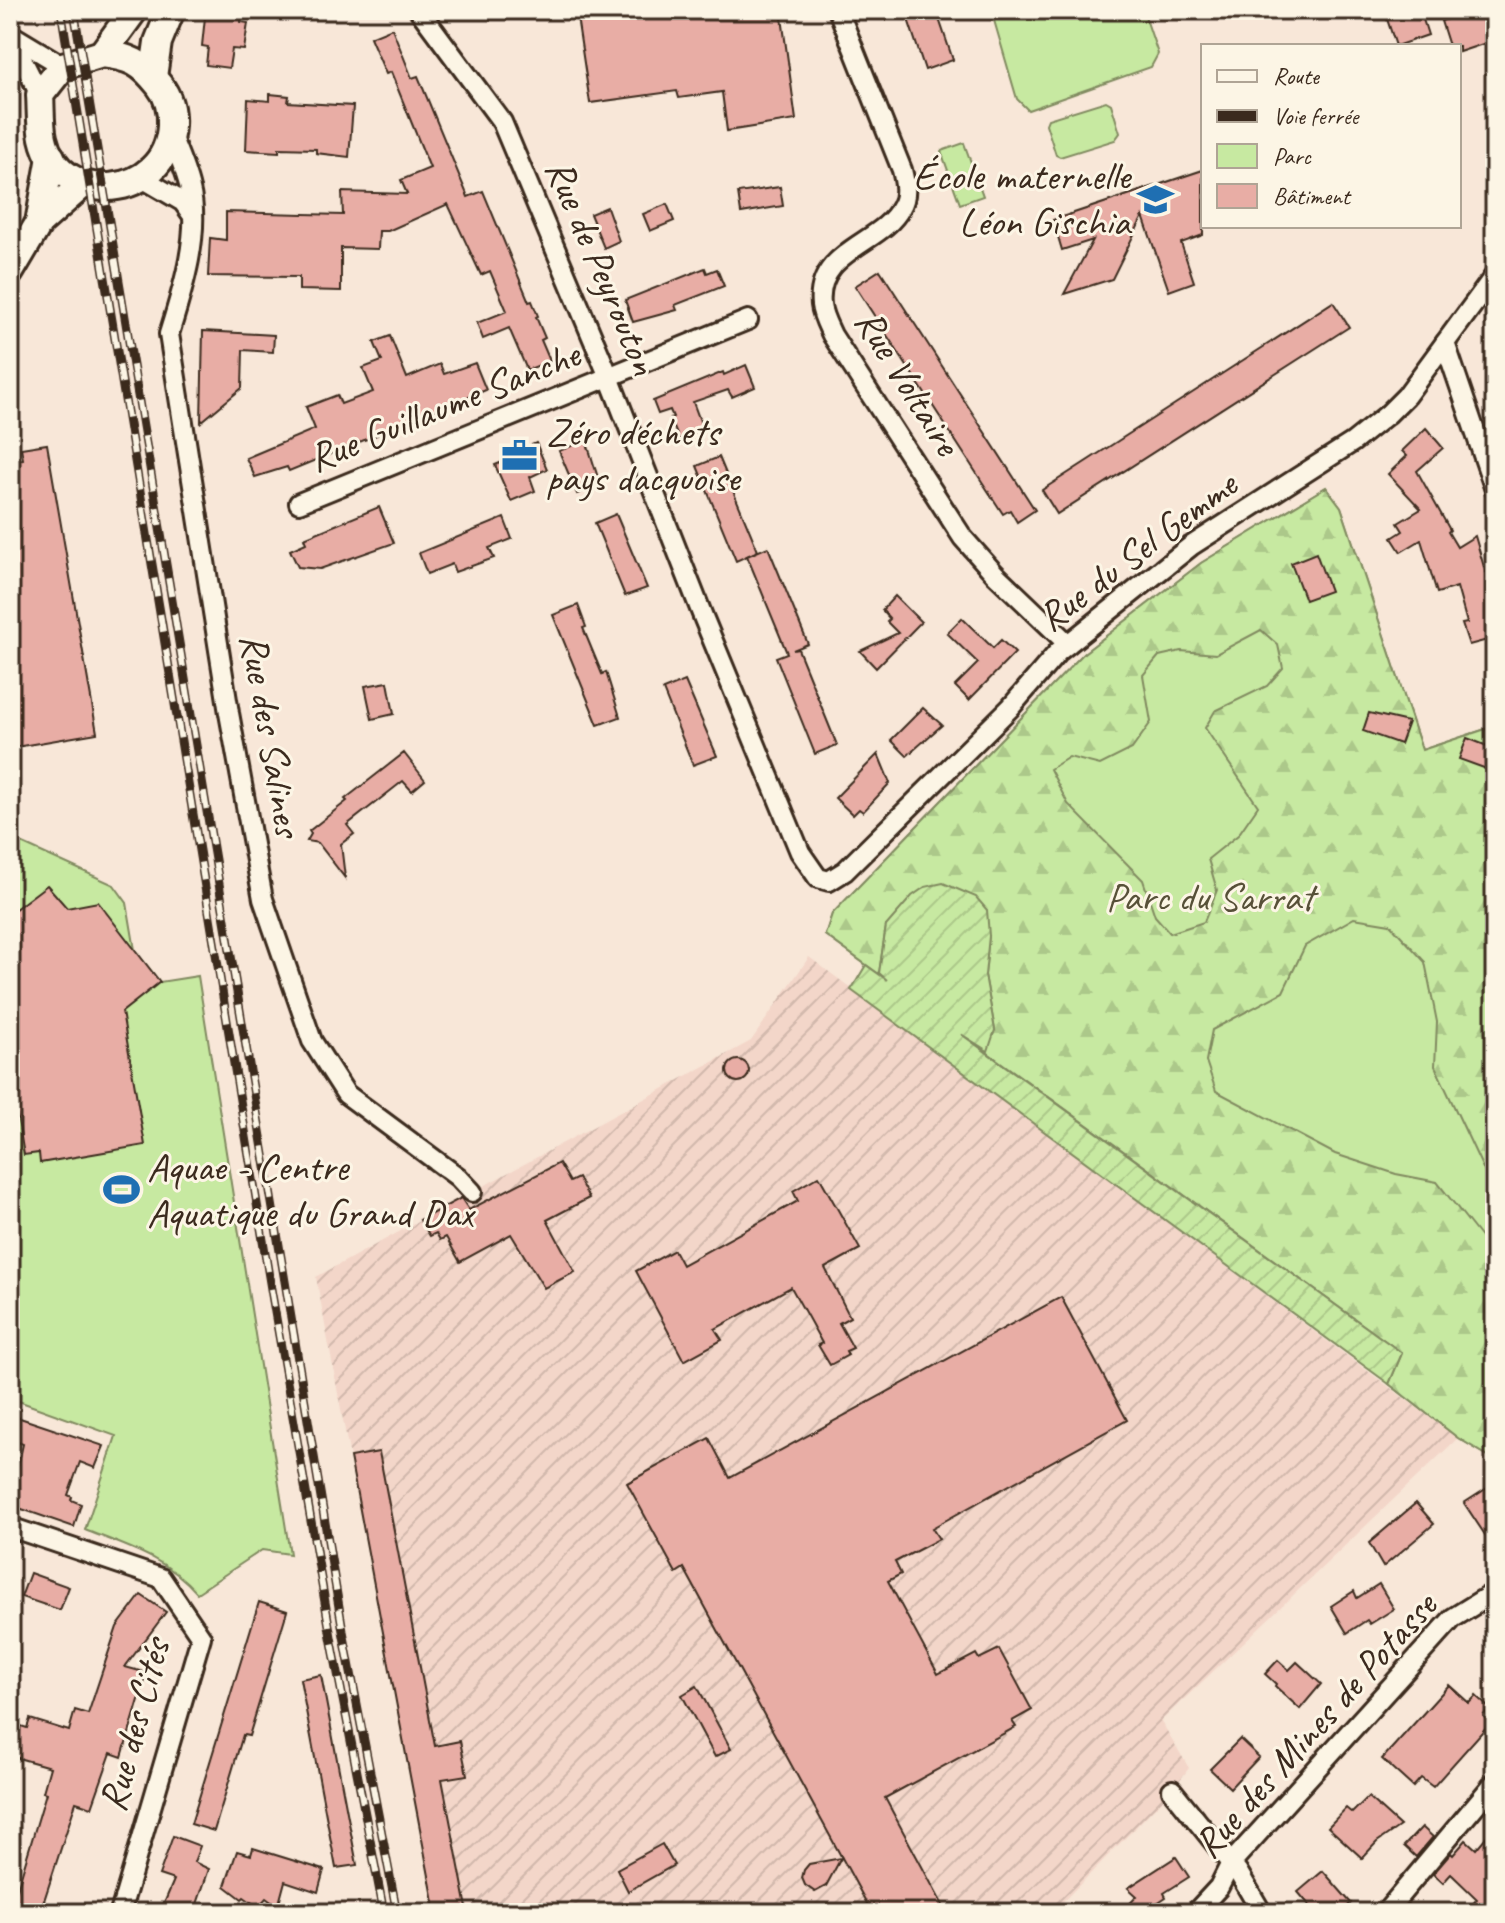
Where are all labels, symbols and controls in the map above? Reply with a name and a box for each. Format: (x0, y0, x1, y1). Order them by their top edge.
legend (1201, 44, 1461, 228)
text: Route (1273, 61, 1321, 91)
text: Voie ferrée (1273, 101, 1360, 131)
text: Parc (1273, 141, 1312, 171)
place label: École maternelle Léon Gischia (913, 151, 1133, 247)
street label: Rue de Peyrouton (534, 152, 670, 383)
school or university icon: École maternelle Léon Gischia (1137, 180, 1175, 218)
text: Bâtiment (1273, 181, 1352, 211)
street label: Rue Voltaire (844, 300, 974, 467)
street label: Rue Guillaume Sanche (301, 328, 590, 483)
place label: Zéro déchets pays dacquoise (546, 407, 742, 503)
office icon: Zéro déchets pays dacquoise (501, 436, 539, 474)
street label: Rue du Sel Gemme (1027, 458, 1249, 642)
street label: Rue des Salines (229, 630, 314, 844)
park label: Parc du Sarrat (1106, 872, 1320, 922)
place label: Aquae - Centre Aquatique du Grand Dax (147, 1142, 477, 1238)
sports icon: Aquae - Centre Aquatique du Grand Dax (102, 1171, 140, 1209)
street label: Rue des Mines de Potasse (1183, 1580, 1449, 1868)
street label: Rue des Cités (87, 1630, 182, 1816)

